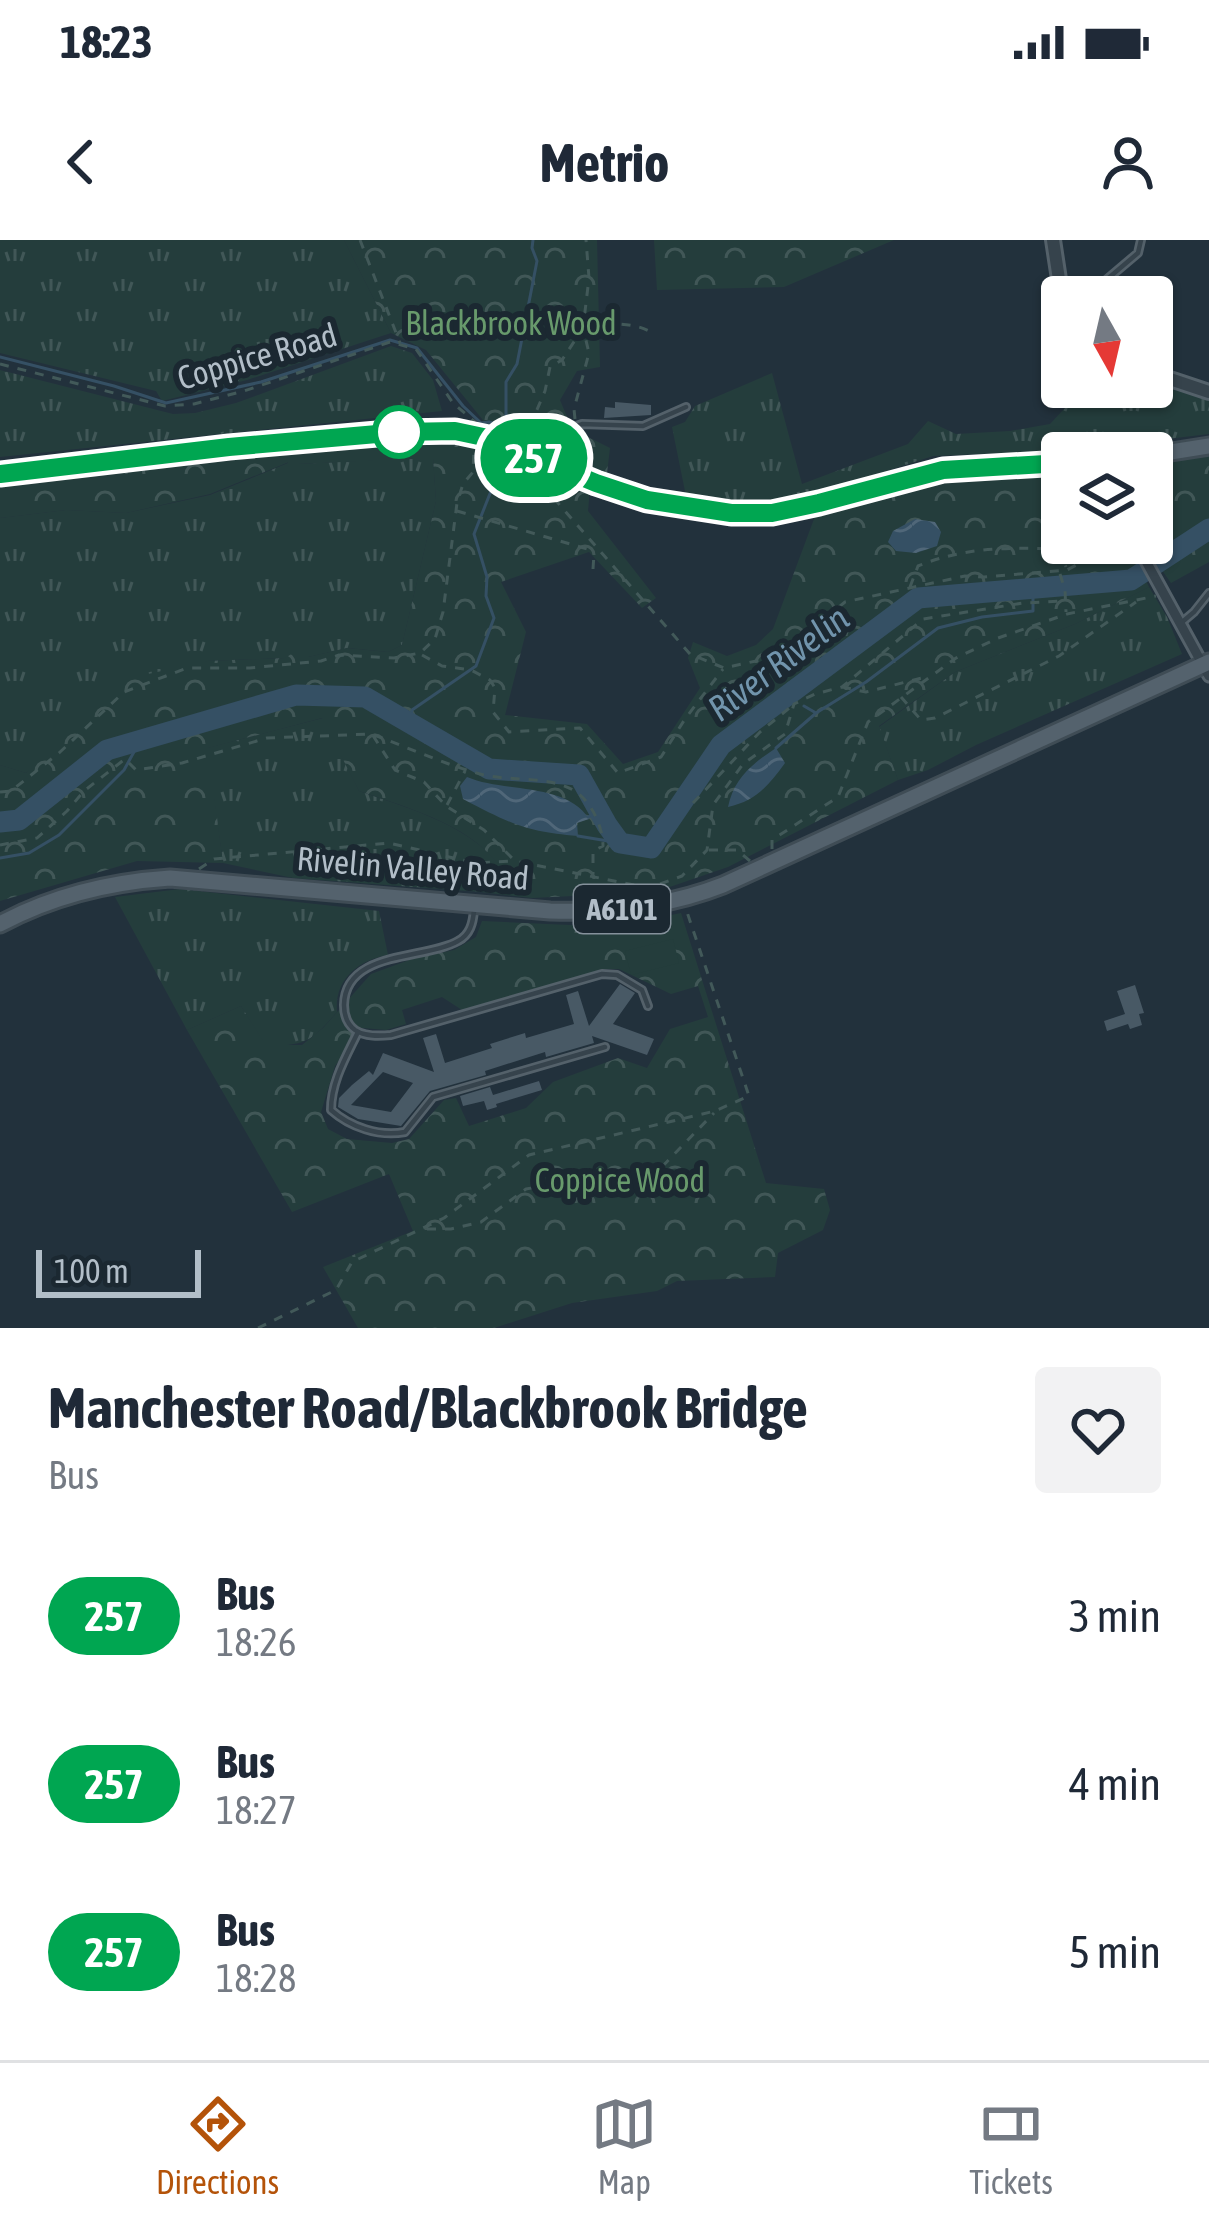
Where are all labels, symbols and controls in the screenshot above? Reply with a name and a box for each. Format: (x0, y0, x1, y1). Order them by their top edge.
text: 18:23 (60, 16, 153, 68)
icon: back (48, 129, 114, 195)
icon: person (1095, 129, 1161, 195)
text: Metrio (540, 132, 669, 193)
north arrow (1041, 276, 1173, 408)
map controls (1041, 276, 1173, 564)
park label: Blackbrook Wood (405, 304, 617, 342)
street label: Coppice Road (173, 315, 341, 397)
unlabelled marker (374, 407, 424, 457)
line badge: 257 (465, 419, 603, 497)
button: layers (1041, 432, 1173, 564)
text: 257 (504, 434, 564, 482)
water label: River Rivelin (699, 597, 857, 729)
street label: Rivelin Valley Road (295, 839, 531, 897)
road number: A6101 (574, 885, 670, 933)
park label: Coppice Wood (535, 1161, 705, 1199)
scale bar (36, 1244, 201, 1297)
text: 100 m (54, 1252, 129, 1290)
button: heart (1035, 1367, 1161, 1493)
text: Manchester Road/Blackbrook Bridge (48, 1375, 808, 1440)
text: Bus (48, 1453, 99, 1497)
text: Bus (216, 1568, 275, 1620)
text: 3 min (1069, 1590, 1161, 1642)
text: 257 (84, 1592, 144, 1640)
text: 18:26 (216, 1620, 296, 1664)
text: Bus (216, 1736, 275, 1788)
text: 4 min (1069, 1758, 1161, 1810)
text: 257 (84, 1760, 144, 1808)
text: 18:27 (216, 1788, 296, 1832)
text: Bus (216, 1904, 275, 1956)
text: 5 min (1069, 1926, 1161, 1978)
text: 257 (84, 1928, 144, 1976)
text: 18:28 (216, 1956, 296, 2000)
tab: Directions (156, 2091, 279, 2201)
tab: Map (591, 2091, 657, 2201)
tab: Tickets (969, 2091, 1053, 2201)

